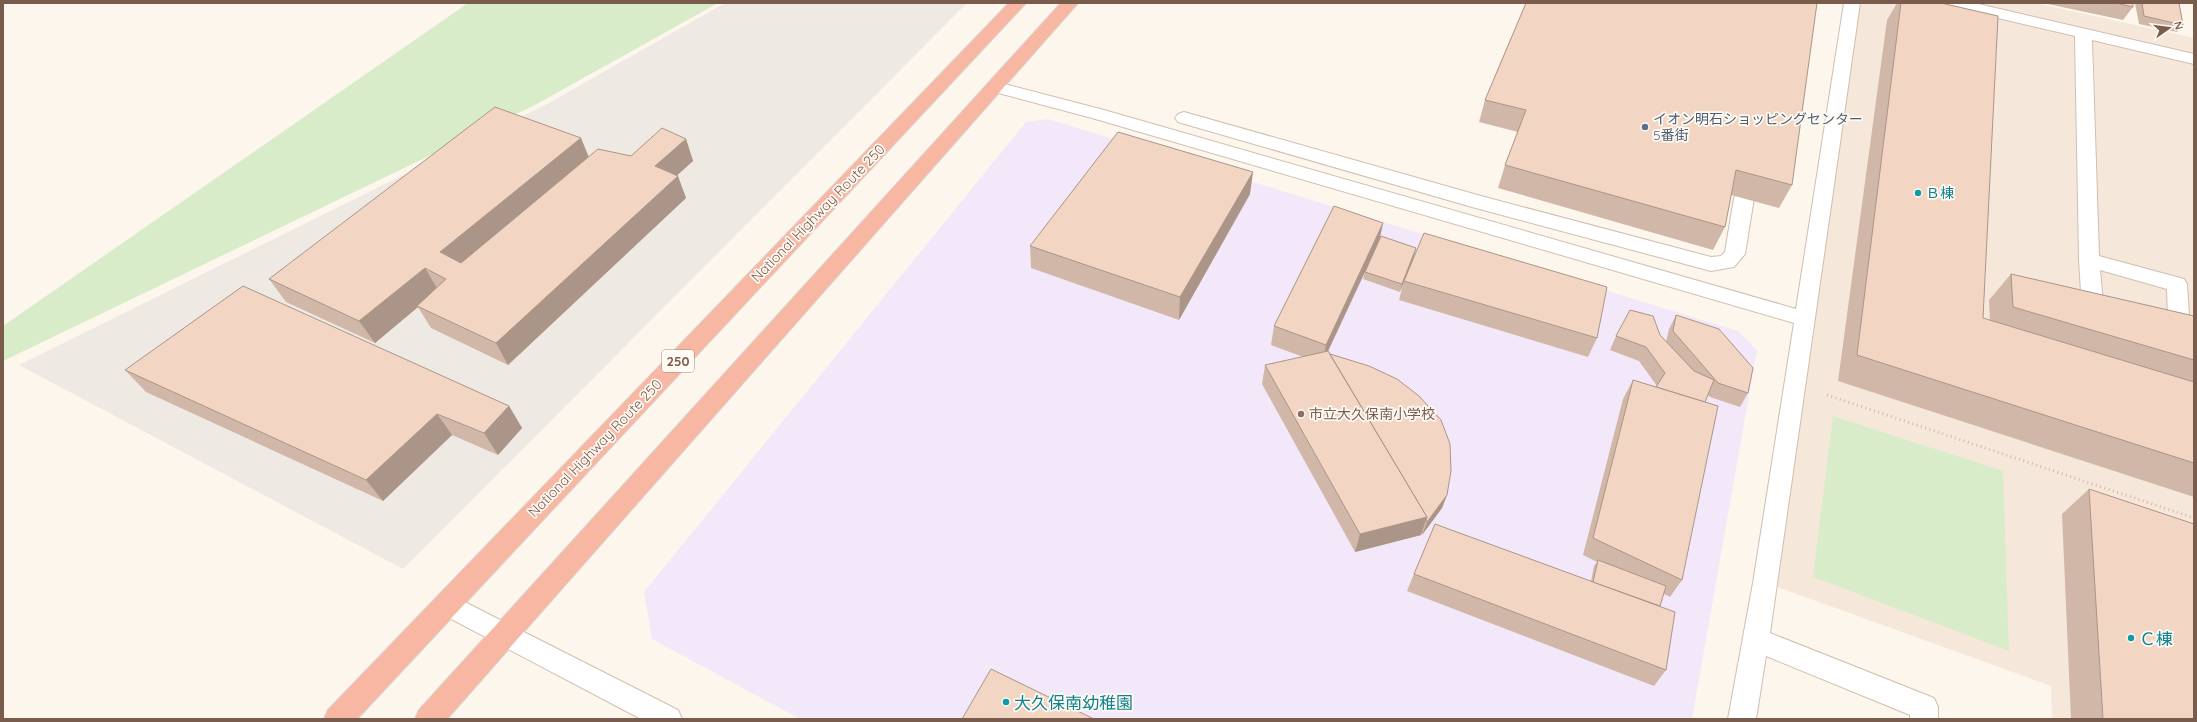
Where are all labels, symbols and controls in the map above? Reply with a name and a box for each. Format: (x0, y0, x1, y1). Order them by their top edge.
north arrow (2149, 8, 2189, 48)
text: N (2171, 20, 2186, 31)
place label: イオン明石ショッピングセンター 5番街 (1653, 110, 1863, 144)
marker: イオン明石ショッピングセンター 5番街 (1640, 122, 1650, 132)
street label: National Highway Route 250 (747, 140, 889, 286)
place label: Ｂ棟 (1926, 184, 1954, 202)
marker: Ｂ棟 (1913, 188, 1923, 198)
road number: 250 (662, 350, 694, 372)
street label: National Highway Route 250 (524, 375, 666, 521)
place label: 市立大久保南小学校 (1309, 405, 1435, 423)
marker: 市立大久保南小学校 (1296, 409, 1306, 419)
place label: Ｃ棟 (2139, 628, 2173, 649)
marker: Ｃ棟 (2126, 633, 2136, 643)
place label: 大久保南幼稚園 (1014, 692, 1133, 713)
marker: 大久保南幼稚園 (1001, 697, 1011, 707)

